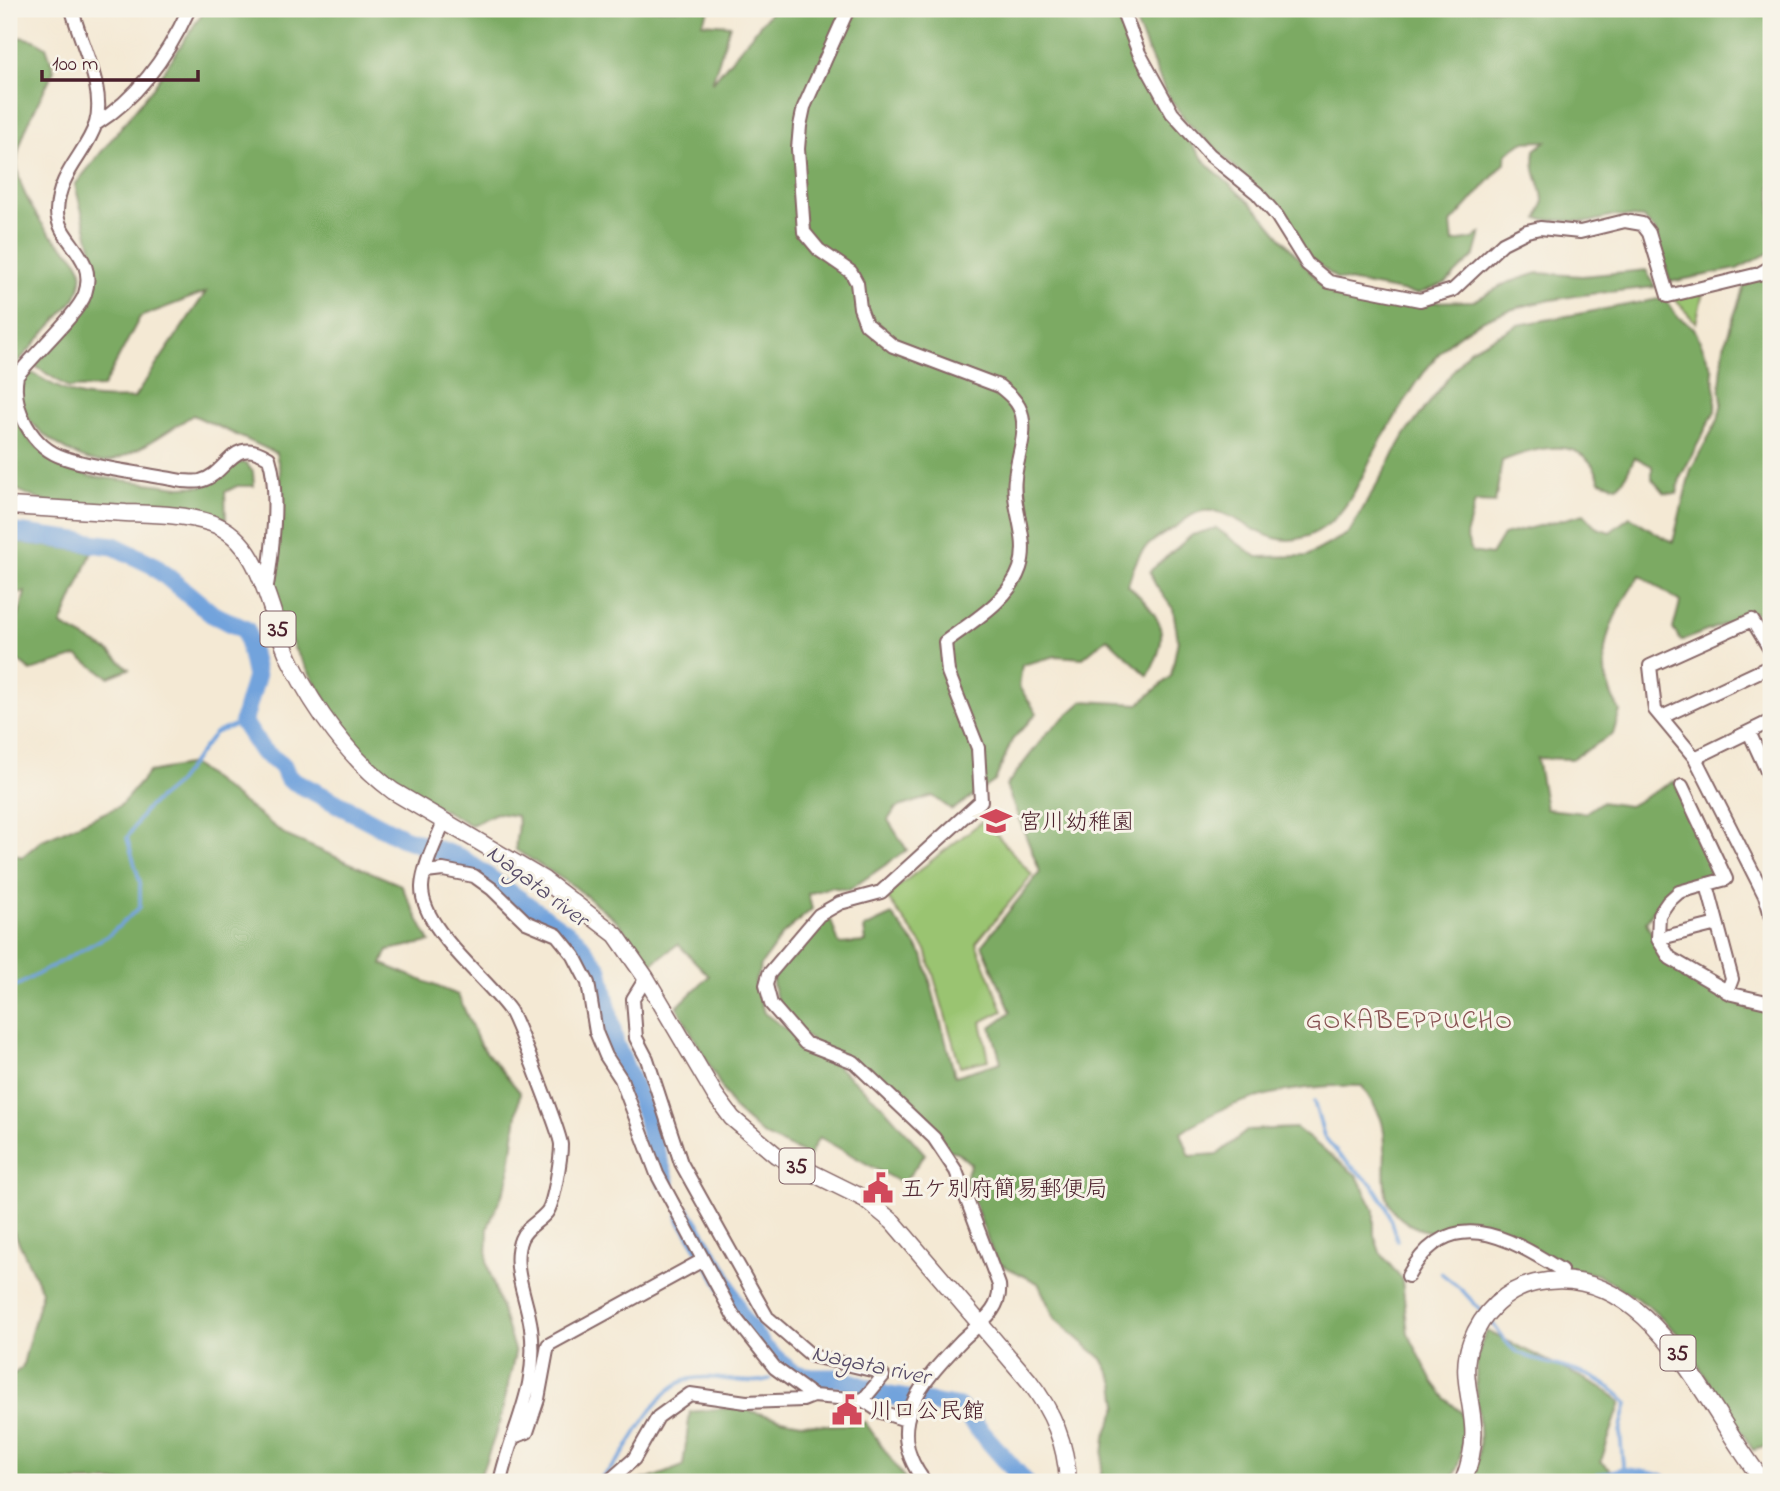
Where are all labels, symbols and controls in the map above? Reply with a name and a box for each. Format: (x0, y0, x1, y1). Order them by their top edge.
scale bar (42, 38, 198, 82)
text: 100 m (52, 50, 98, 80)
road number: 35 (260, 612, 296, 646)
school or university icon: 宮川幼稚園 (979, 804, 1013, 838)
place label: 宮川幼稚園 (1019, 807, 1134, 840)
water label: Nagata river (478, 837, 597, 939)
district label: GOKABEPPUCHO (1306, 1003, 1514, 1041)
road number: 35 (780, 1148, 814, 1184)
public building icon: 五ケ別府簡易郵便局 (861, 1171, 895, 1205)
place label: 五ケ別府簡易郵便局 (901, 1174, 1108, 1207)
road number: 35 (1660, 1336, 1696, 1370)
water label: Nagata river (808, 1337, 935, 1397)
public building icon: 川口公民館 (830, 1393, 864, 1427)
place label: 川口公民館 (870, 1396, 985, 1429)

